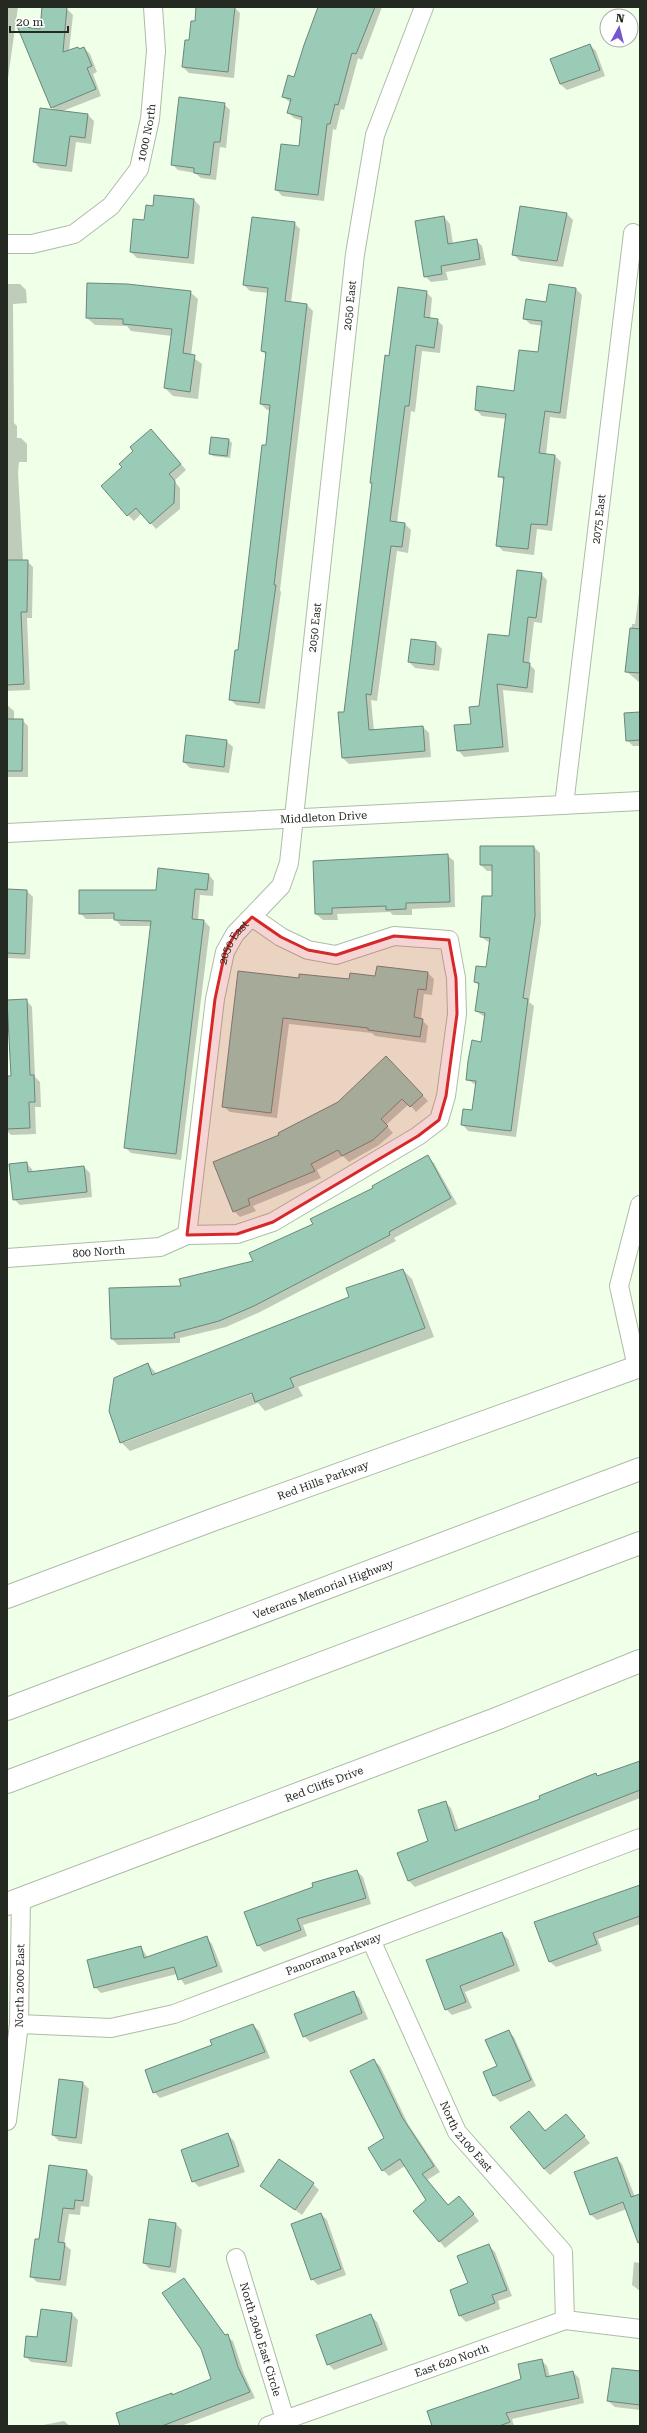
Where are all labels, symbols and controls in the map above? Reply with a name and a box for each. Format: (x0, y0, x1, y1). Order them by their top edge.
scale bar (10, 8, 68, 34)
north arrow (599, 8, 639, 48)
text: N (615, 12, 626, 26)
text: 20 m (16, 15, 43, 29)
street label: 1000 North (134, 103, 158, 163)
street label: 2050 East (340, 280, 359, 331)
street label: 2075 East (589, 494, 608, 545)
street label: 2050 East (305, 602, 324, 653)
street label: Middleton Drive (280, 808, 367, 826)
street label: 2050 East (216, 917, 251, 966)
street label: 800 North (72, 1243, 126, 1260)
street label: Red Hills Parkway (276, 1458, 371, 1503)
street label: Veterans Memorial Highway (251, 1556, 396, 1622)
street label: Red Cliffs Drive (283, 1763, 365, 1805)
street label: Panorama Parkway (284, 1930, 383, 1978)
street label: North 2000 East (12, 1944, 27, 2028)
street label: North 2100 East (437, 2099, 495, 2174)
street label: North 2040 East Circle (237, 2281, 284, 2398)
street label: East 620 North (413, 2341, 491, 2380)

